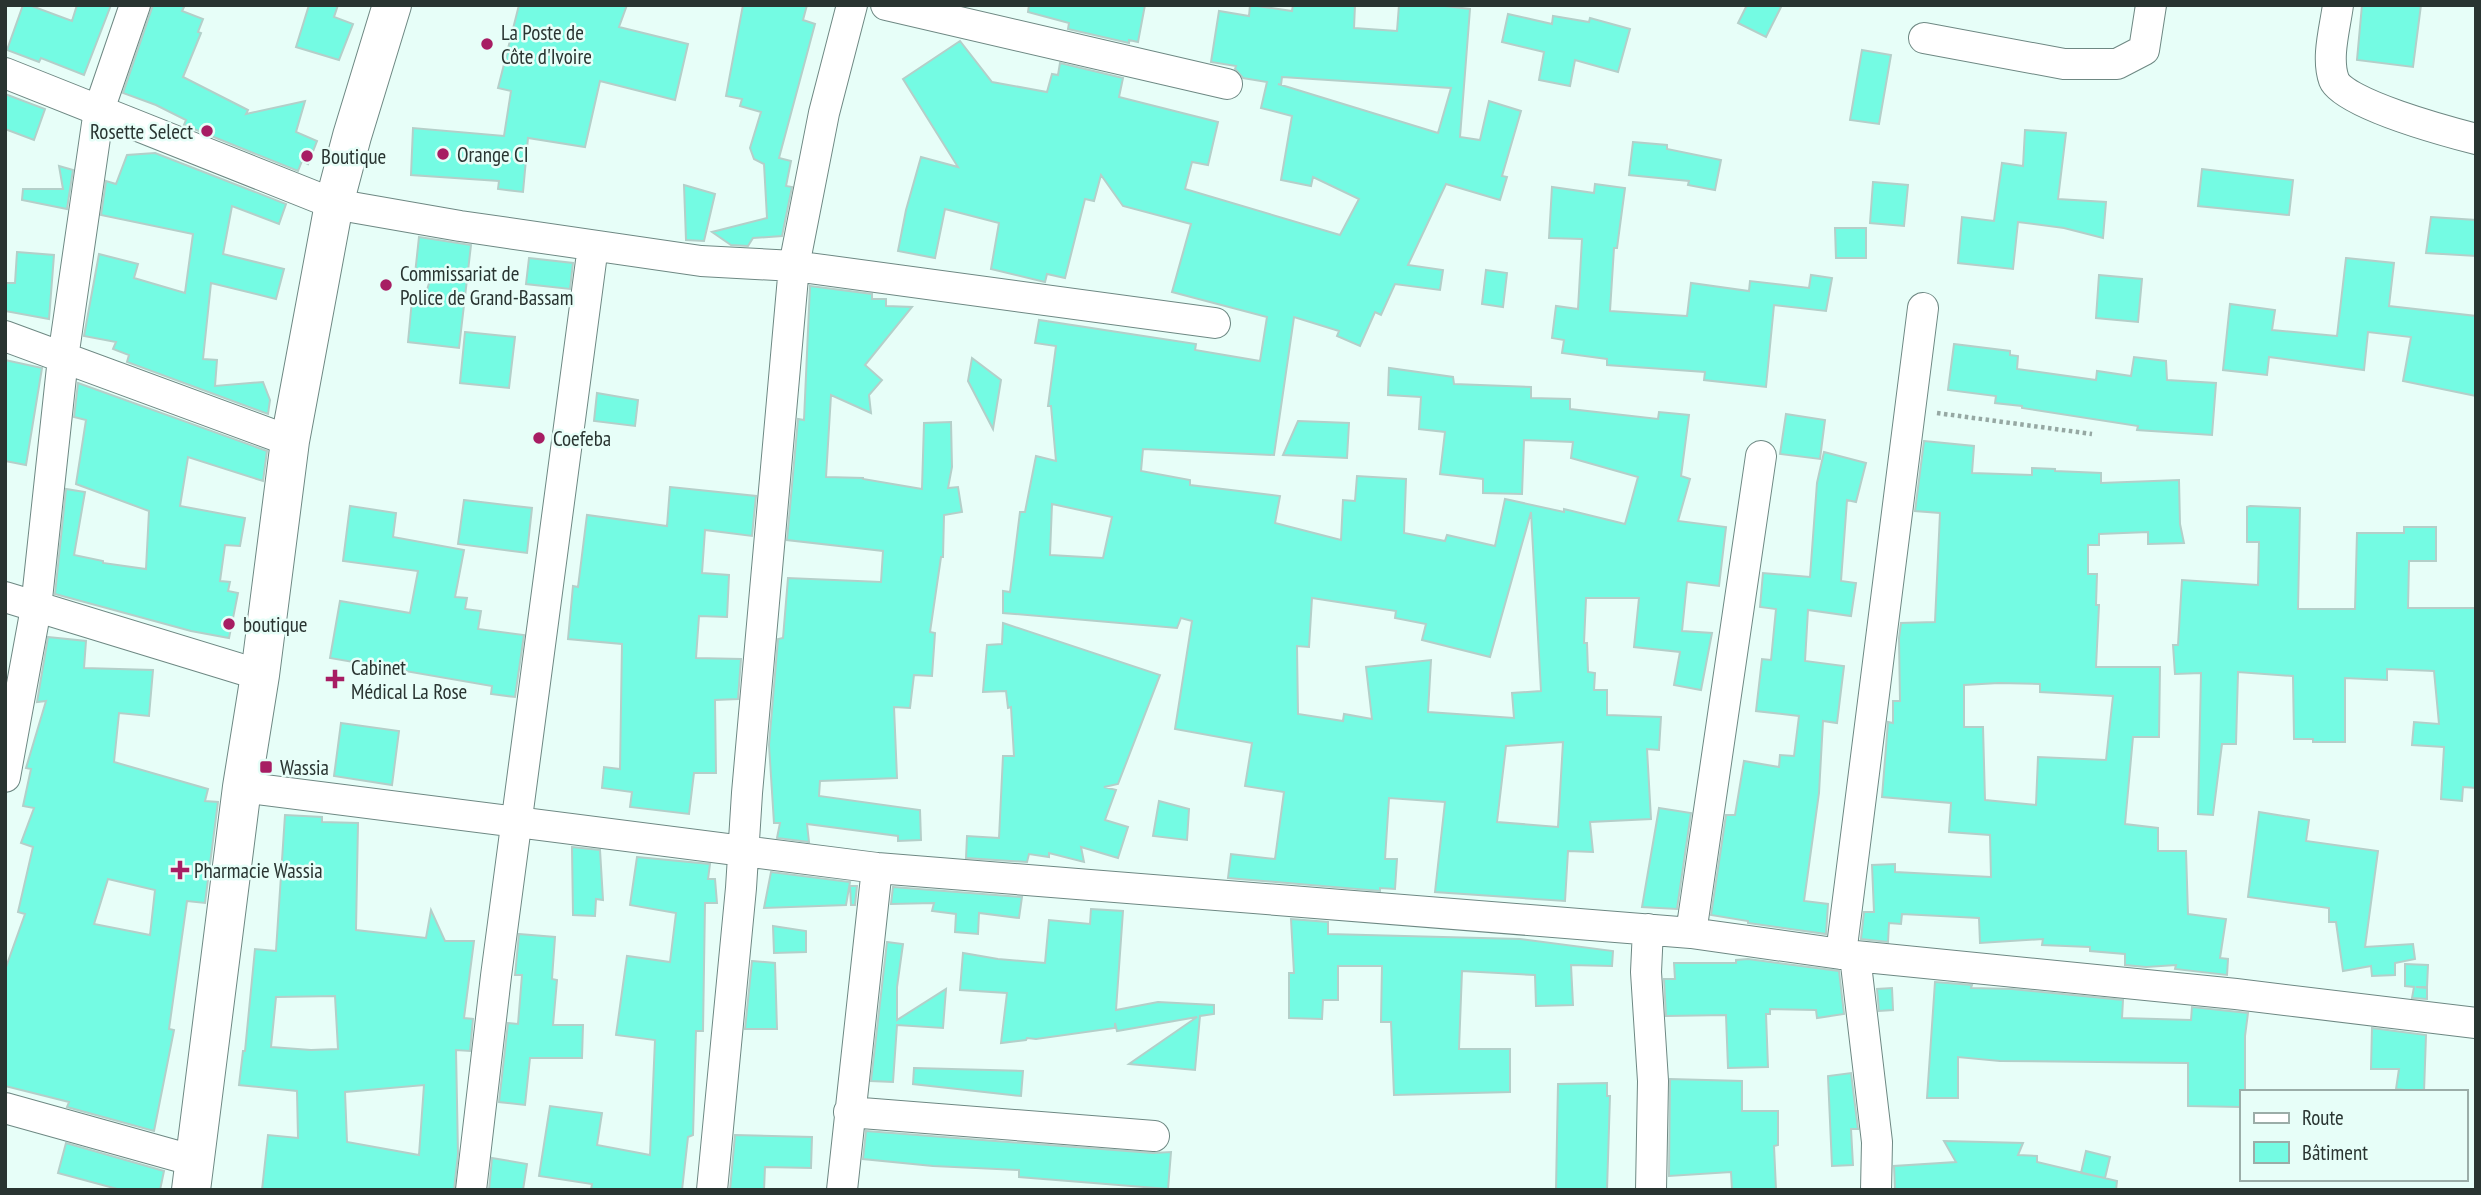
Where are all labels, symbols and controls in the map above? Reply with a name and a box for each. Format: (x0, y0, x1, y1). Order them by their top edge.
place label: La Poste de Côte d'Ivoire (501, 19, 592, 70)
marker: La Poste de Côte d'Ivoire (479, 36, 495, 52)
place label: Rosette Select (90, 118, 193, 145)
marker: Rosette Select (199, 123, 215, 139)
place label: Orange CI (457, 141, 529, 168)
place label: Boutique (321, 143, 386, 170)
marker: Orange CI (435, 146, 451, 162)
marker: Boutique (299, 148, 315, 164)
place label: Commissariat de Police de Grand-Bassam (400, 260, 573, 311)
marker: Commissariat de Police de Grand-Bassam (378, 277, 394, 293)
place label: Coefeba (553, 425, 611, 452)
marker: Coefeba (531, 430, 547, 446)
place label: boutique (243, 611, 308, 638)
marker: boutique (221, 616, 237, 632)
place label: Cabinet Médical La Rose (351, 654, 467, 705)
marker: Cabinet Médical La Rose (325, 669, 345, 689)
place label: Wassia (280, 754, 329, 781)
marker: Wassia (258, 759, 274, 775)
place label: Pharmacie Wassia (194, 857, 323, 884)
marker: Pharmacie Wassia (172, 862, 188, 878)
legend (2240, 1090, 2467, 1181)
text: Route (2302, 1104, 2344, 1131)
text: Bâtiment (2302, 1139, 2368, 1166)

